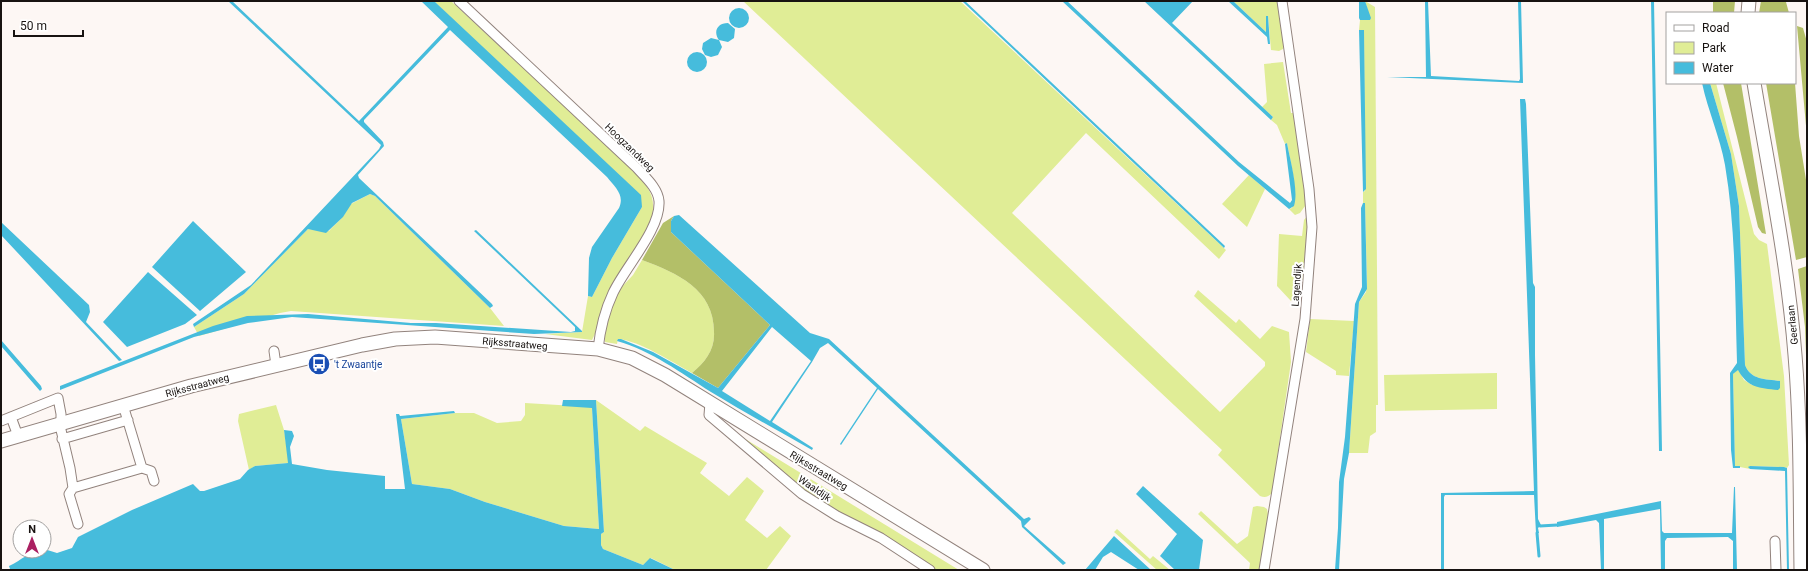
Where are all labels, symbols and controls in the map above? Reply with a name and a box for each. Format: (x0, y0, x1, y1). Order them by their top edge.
scale bar (14, 12, 83, 38)
legend (1666, 12, 1796, 84)
text: 50 m (20, 19, 47, 33)
text: Road (1702, 21, 1730, 35)
text: Park (1702, 41, 1727, 55)
text: Water (1702, 61, 1733, 75)
street label: Hoogzandweg (603, 121, 657, 174)
street label: Lagendijk (1290, 262, 1304, 307)
street label: Geerlaan (1785, 305, 1800, 345)
street label: Rijksstraatweg (482, 335, 548, 352)
bus stop icon: 't Zwaantje (306, 351, 332, 377)
place label: 't Zwaantje (334, 359, 382, 370)
street label: Rijksstraatweg (164, 372, 230, 399)
street label: Rijksstraatweg (788, 449, 850, 492)
street label: Waaldijk (796, 473, 834, 504)
north arrow (12, 519, 52, 559)
text: N (28, 523, 36, 536)

